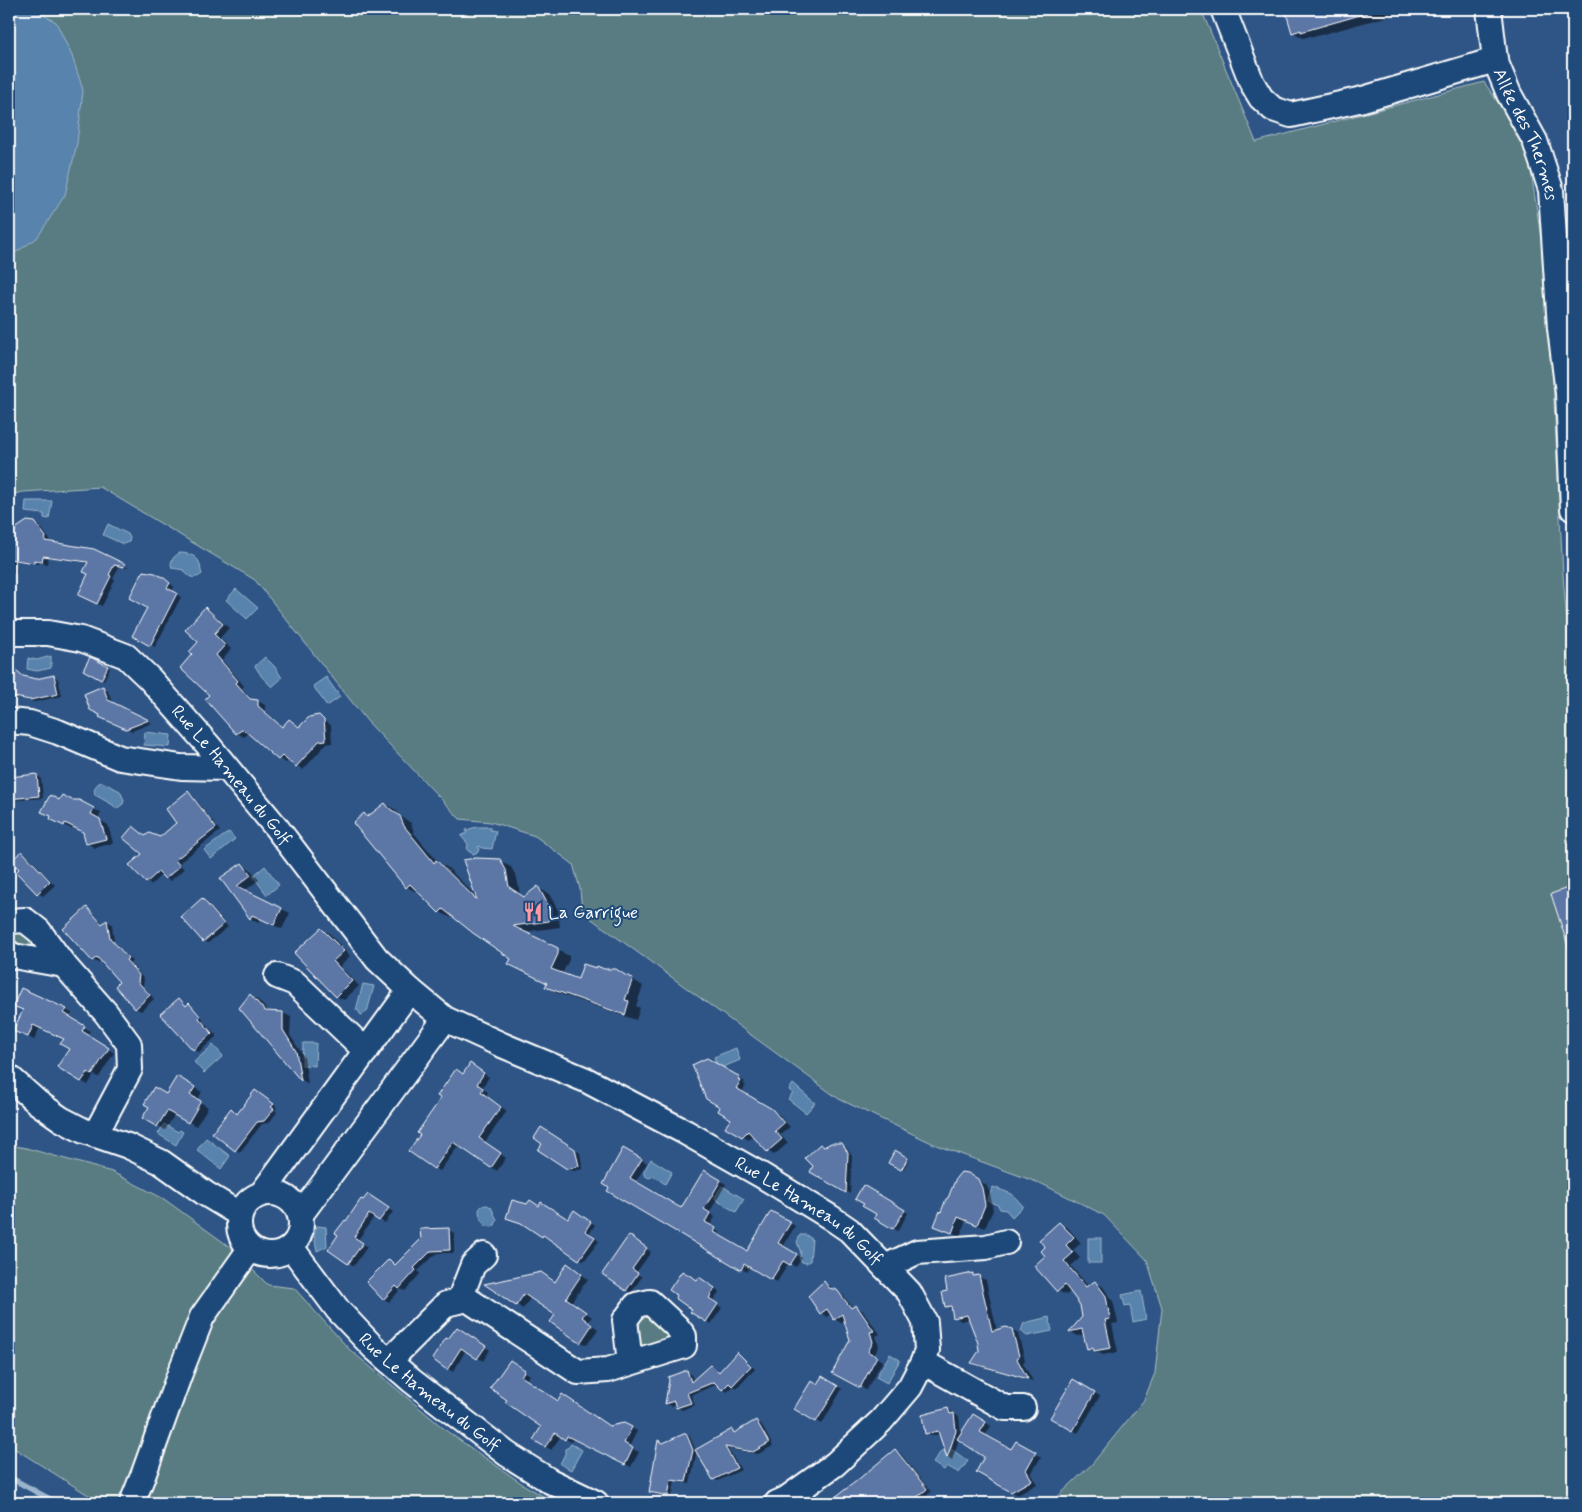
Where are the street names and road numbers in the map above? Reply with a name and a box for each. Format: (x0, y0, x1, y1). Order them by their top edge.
street label: Allée des Thermes (1487, 65, 1563, 201)
street label: Rue Le Hameau du Golf (165, 700, 297, 851)
street label: Rue Le Hameau du Golf (730, 1152, 888, 1271)
street label: Rue Le Hameau du Golf (353, 1328, 505, 1458)

